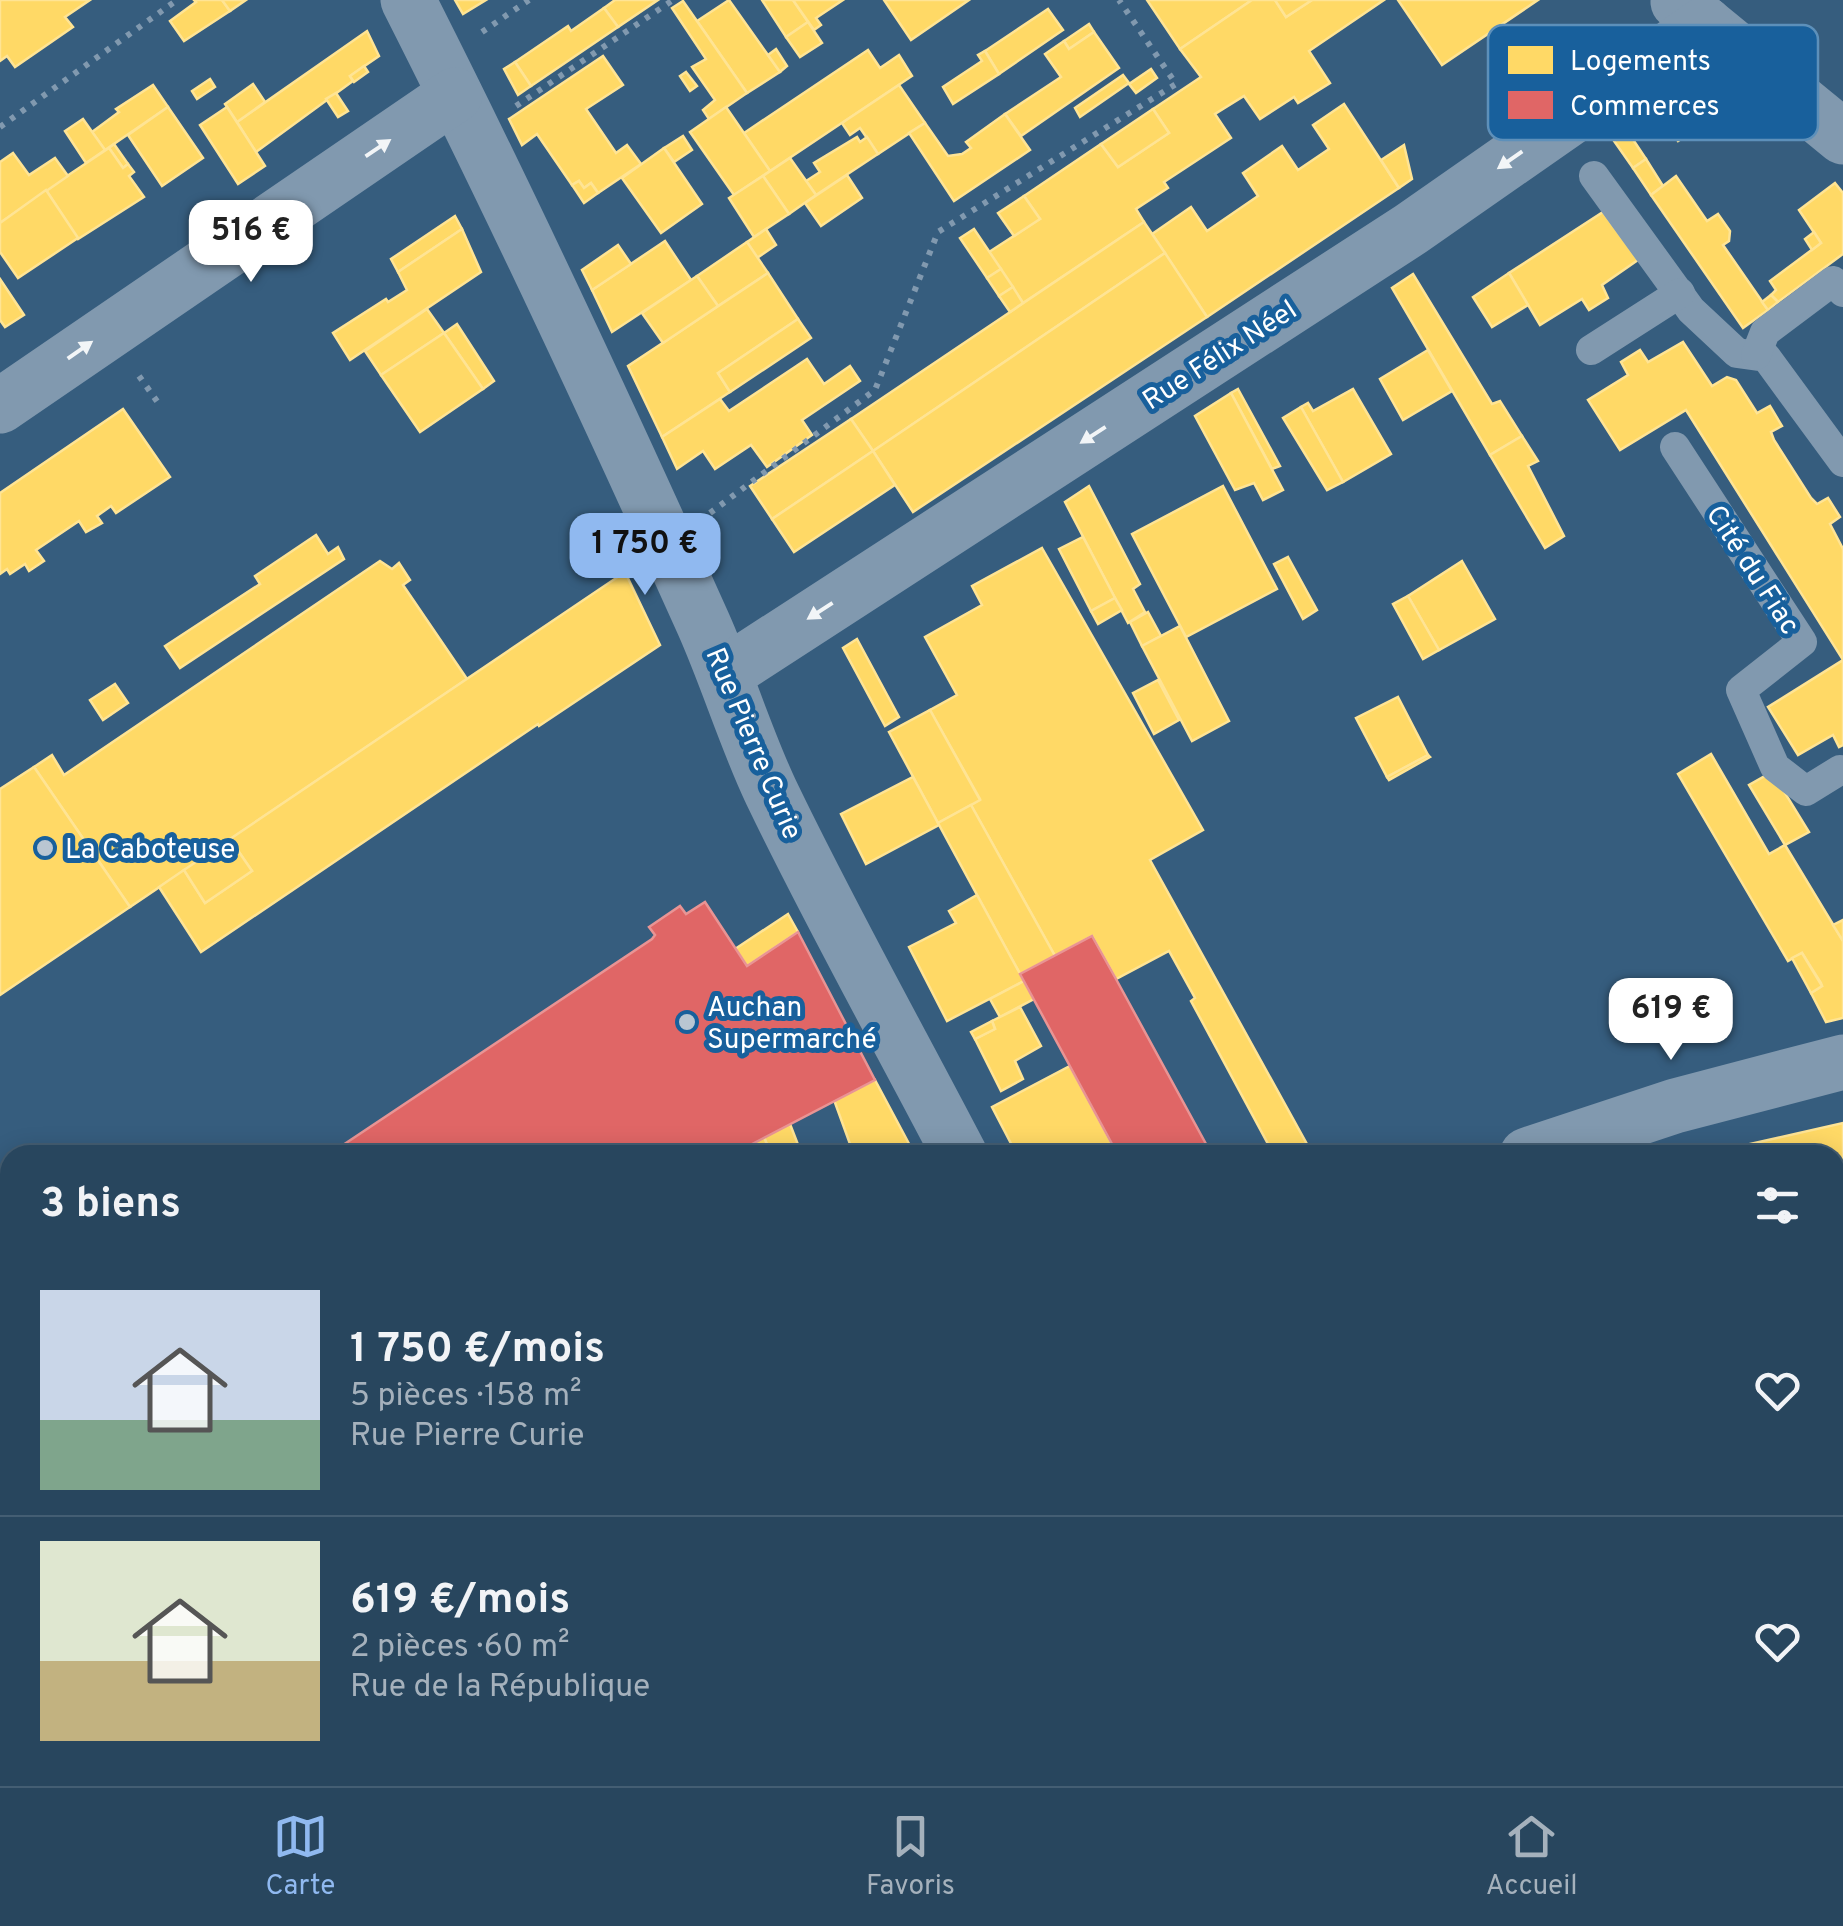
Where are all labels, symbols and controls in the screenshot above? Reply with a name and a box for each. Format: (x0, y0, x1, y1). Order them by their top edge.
legend (1488, 25, 1818, 140)
text: Logements (1570, 45, 1711, 81)
text: Commerces (1570, 90, 1720, 126)
one-way arrow (364, 139, 391, 158)
one-way arrow (1497, 150, 1524, 169)
pin: 516 € (181, 200, 321, 285)
text: 516 € (211, 212, 291, 252)
street label: Rue Félix Néel (1137, 293, 1305, 420)
one-way arrow (67, 341, 94, 360)
one-way arrow (1079, 426, 1106, 444)
street label: Cité du Fiac (1696, 499, 1807, 642)
pin: 1 750 € (553, 513, 737, 598)
text: 1 750 € (592, 525, 698, 565)
one-way arrow (806, 602, 833, 620)
street label: Rue Pierre Curie (696, 643, 809, 846)
place label: La Caboteuse (65, 833, 235, 869)
marker: La Caboteuse (34, 837, 56, 859)
pin: 619 € (1601, 978, 1741, 1063)
text: 619 € (1631, 990, 1711, 1030)
place label: Auchan Supermarché (707, 991, 876, 1059)
marker: Auchan Supermarché (676, 1011, 698, 1033)
icon: filters (1750, 1178, 1805, 1233)
text: 3 biens (40, 1179, 181, 1232)
text: 1 750 €/mois (350, 1324, 605, 1377)
icon: home (120, 1330, 240, 1450)
icon: heart (1750, 1363, 1805, 1418)
text: 5 pièces · 158 m² (350, 1377, 582, 1417)
text: Rue Pierre Curie (350, 1417, 584, 1457)
text: 619 €/mois (350, 1575, 570, 1628)
icon: home (120, 1581, 240, 1701)
icon: heart (1750, 1614, 1805, 1669)
text: 2 pièces · 60 m² (350, 1628, 570, 1668)
text: Rue de la République (350, 1668, 650, 1708)
tab: Carte (265, 1809, 335, 1905)
tab: Favoris (866, 1809, 955, 1905)
tab: Accueil (1486, 1809, 1578, 1905)

